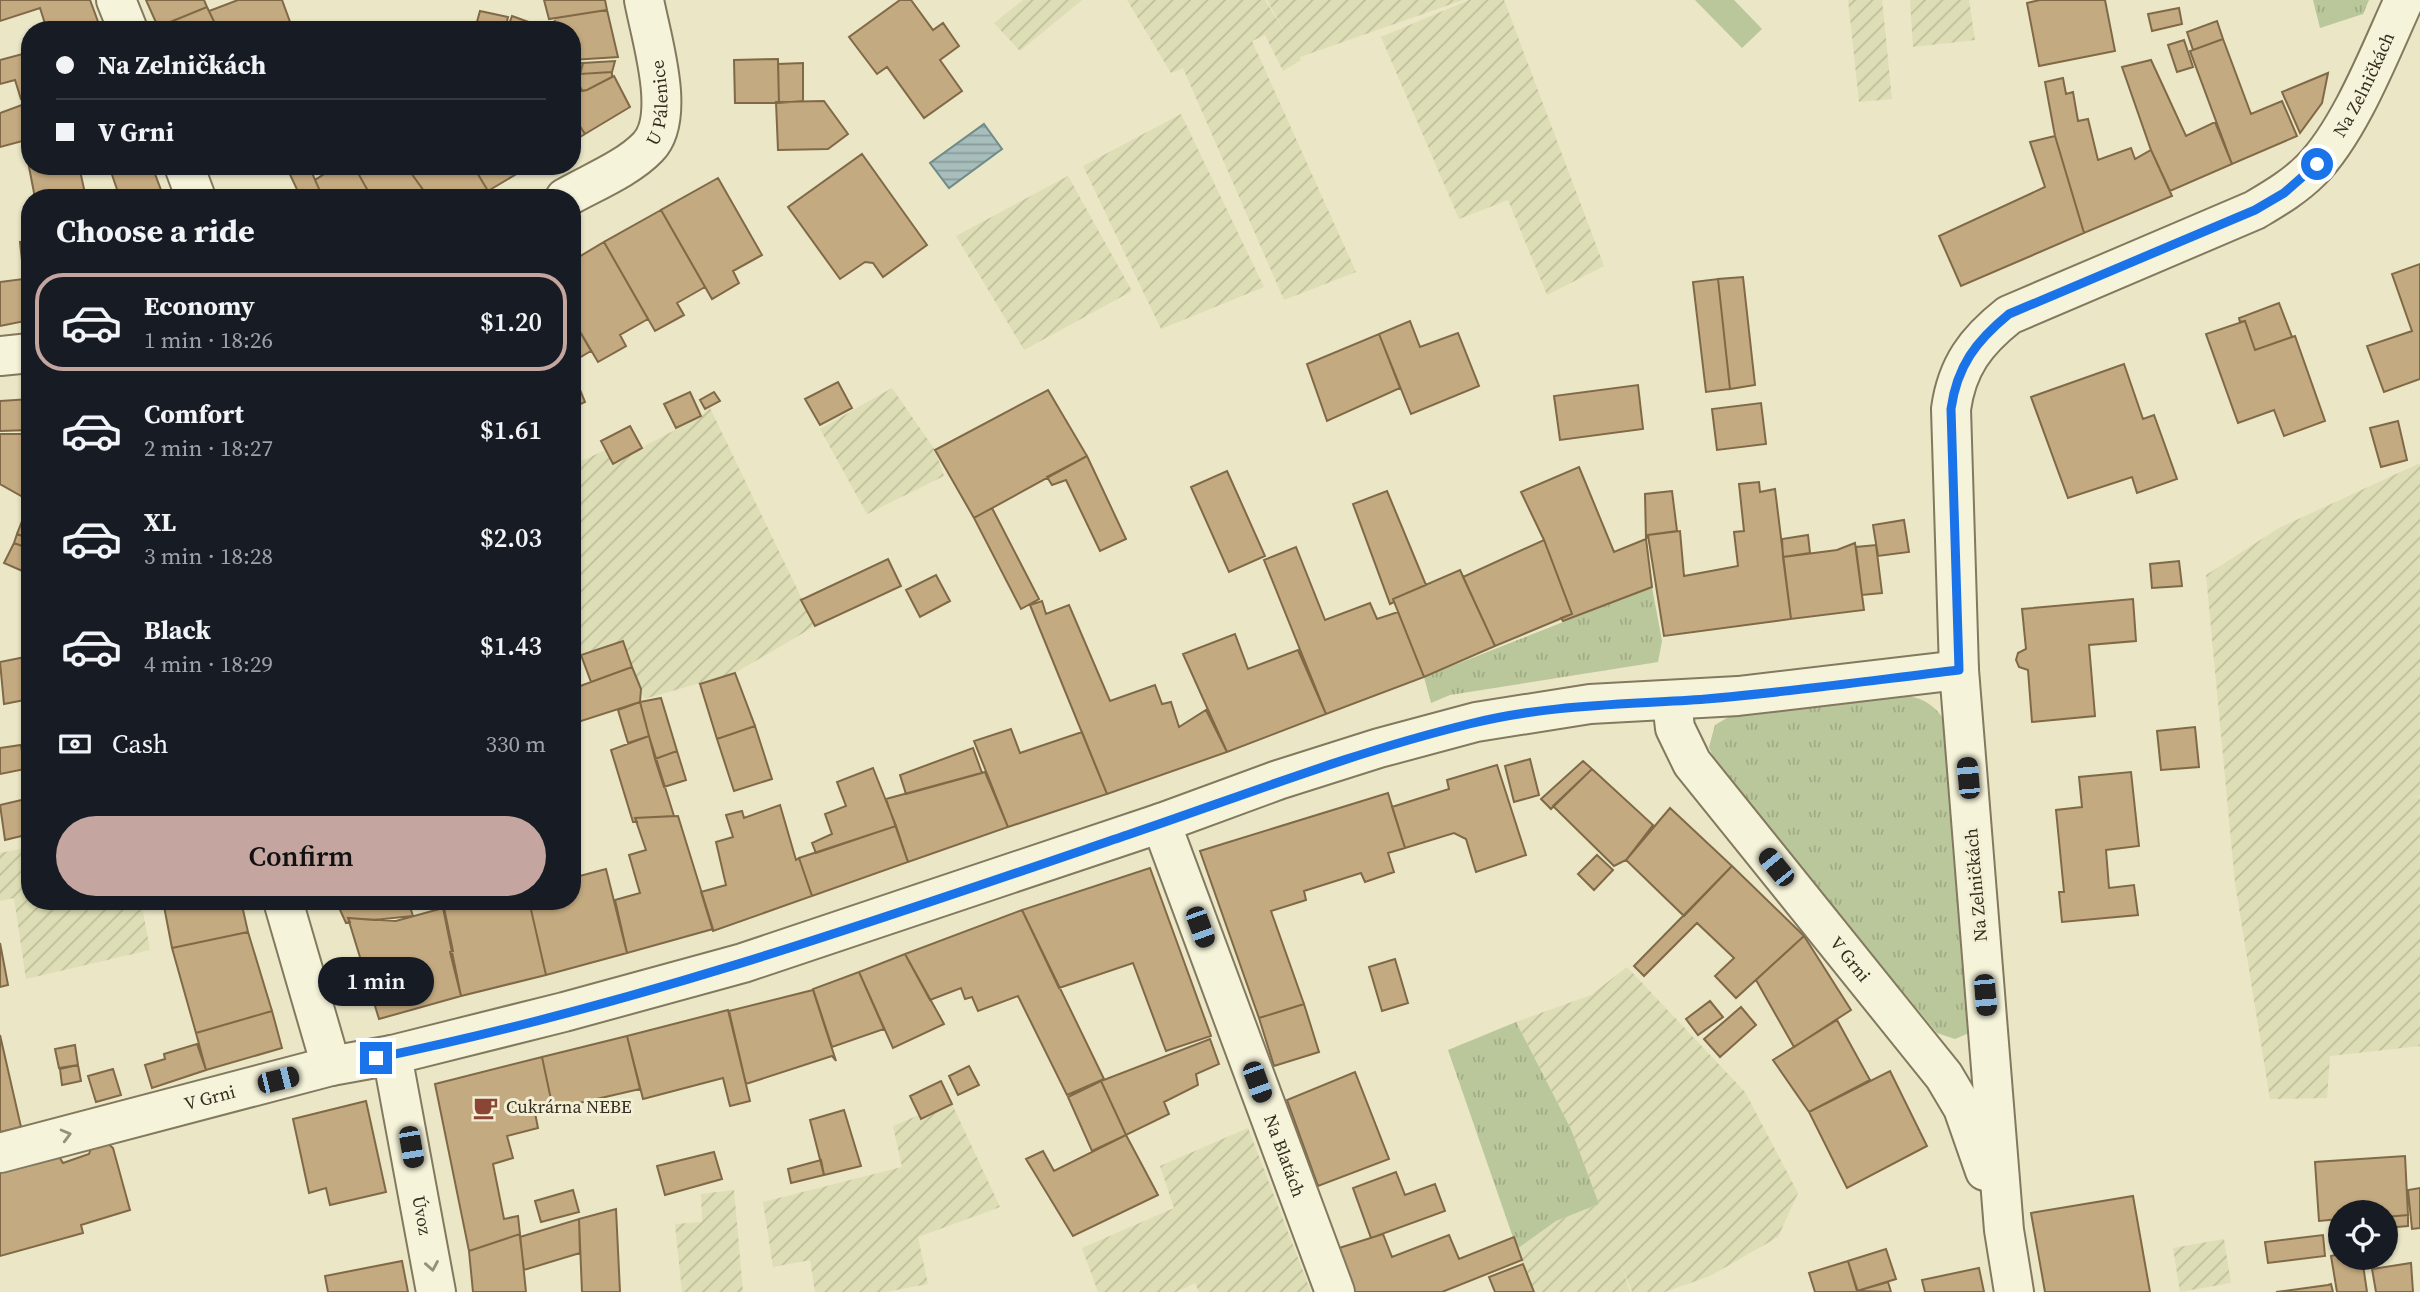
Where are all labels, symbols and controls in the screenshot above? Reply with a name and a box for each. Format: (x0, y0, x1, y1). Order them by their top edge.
street label: Na Zelničkách (2327, 28, 2400, 142)
text: Na Zelničkách (98, 47, 266, 83)
street label: U Pálenice (640, 58, 673, 150)
text: V Grni (98, 114, 174, 150)
route start (2301, 148, 2333, 180)
text: Choose a ride (56, 209, 255, 253)
text: Economy (144, 288, 255, 324)
icon: car (60, 291, 123, 354)
text: $1.20 (480, 304, 542, 340)
text: 1 min · 18:26 (144, 324, 273, 356)
text: Comfort (144, 396, 244, 432)
icon: car (60, 399, 123, 462)
text: $1.61 (480, 412, 542, 448)
text: 2 min · 18:27 (144, 432, 273, 464)
text: XL (144, 504, 176, 540)
icon: car (60, 507, 123, 570)
text: $2.03 (480, 520, 542, 556)
text: 3 min · 18:28 (144, 540, 273, 572)
text: Black (144, 612, 211, 648)
icon: car (60, 615, 123, 678)
text: $1.43 (480, 628, 542, 664)
text: 4 min · 18:29 (144, 648, 273, 680)
icon: cash (56, 725, 94, 763)
text: Cash (112, 726, 168, 762)
text: 330 m (485, 728, 546, 760)
car (1956, 756, 1981, 800)
button: Confirm (56, 816, 546, 896)
street label: Na Zelničkách (1958, 827, 1993, 943)
car (1755, 844, 1798, 890)
car (1183, 904, 1218, 950)
street label: V Grni (1824, 931, 1876, 987)
callout: 1 min (318, 956, 434, 1006)
text: 1 min (346, 965, 406, 997)
car (1973, 973, 1998, 1017)
route end (360, 1042, 392, 1074)
car (1240, 1059, 1275, 1105)
car (256, 1065, 301, 1095)
street label: V Grni (181, 1079, 238, 1116)
cafe icon: Cukrárna NEBE (472, 1093, 500, 1121)
place label: Cukrárna NEBE (506, 1094, 632, 1119)
street label: Na Blatách (1258, 1111, 1312, 1201)
car (398, 1124, 425, 1170)
one-way arrow (60, 1129, 72, 1143)
street label: Úvoz (406, 1193, 438, 1237)
map controls (2328, 1200, 2398, 1270)
button: locate (2328, 1200, 2398, 1270)
one-way arrow (424, 1260, 439, 1272)

